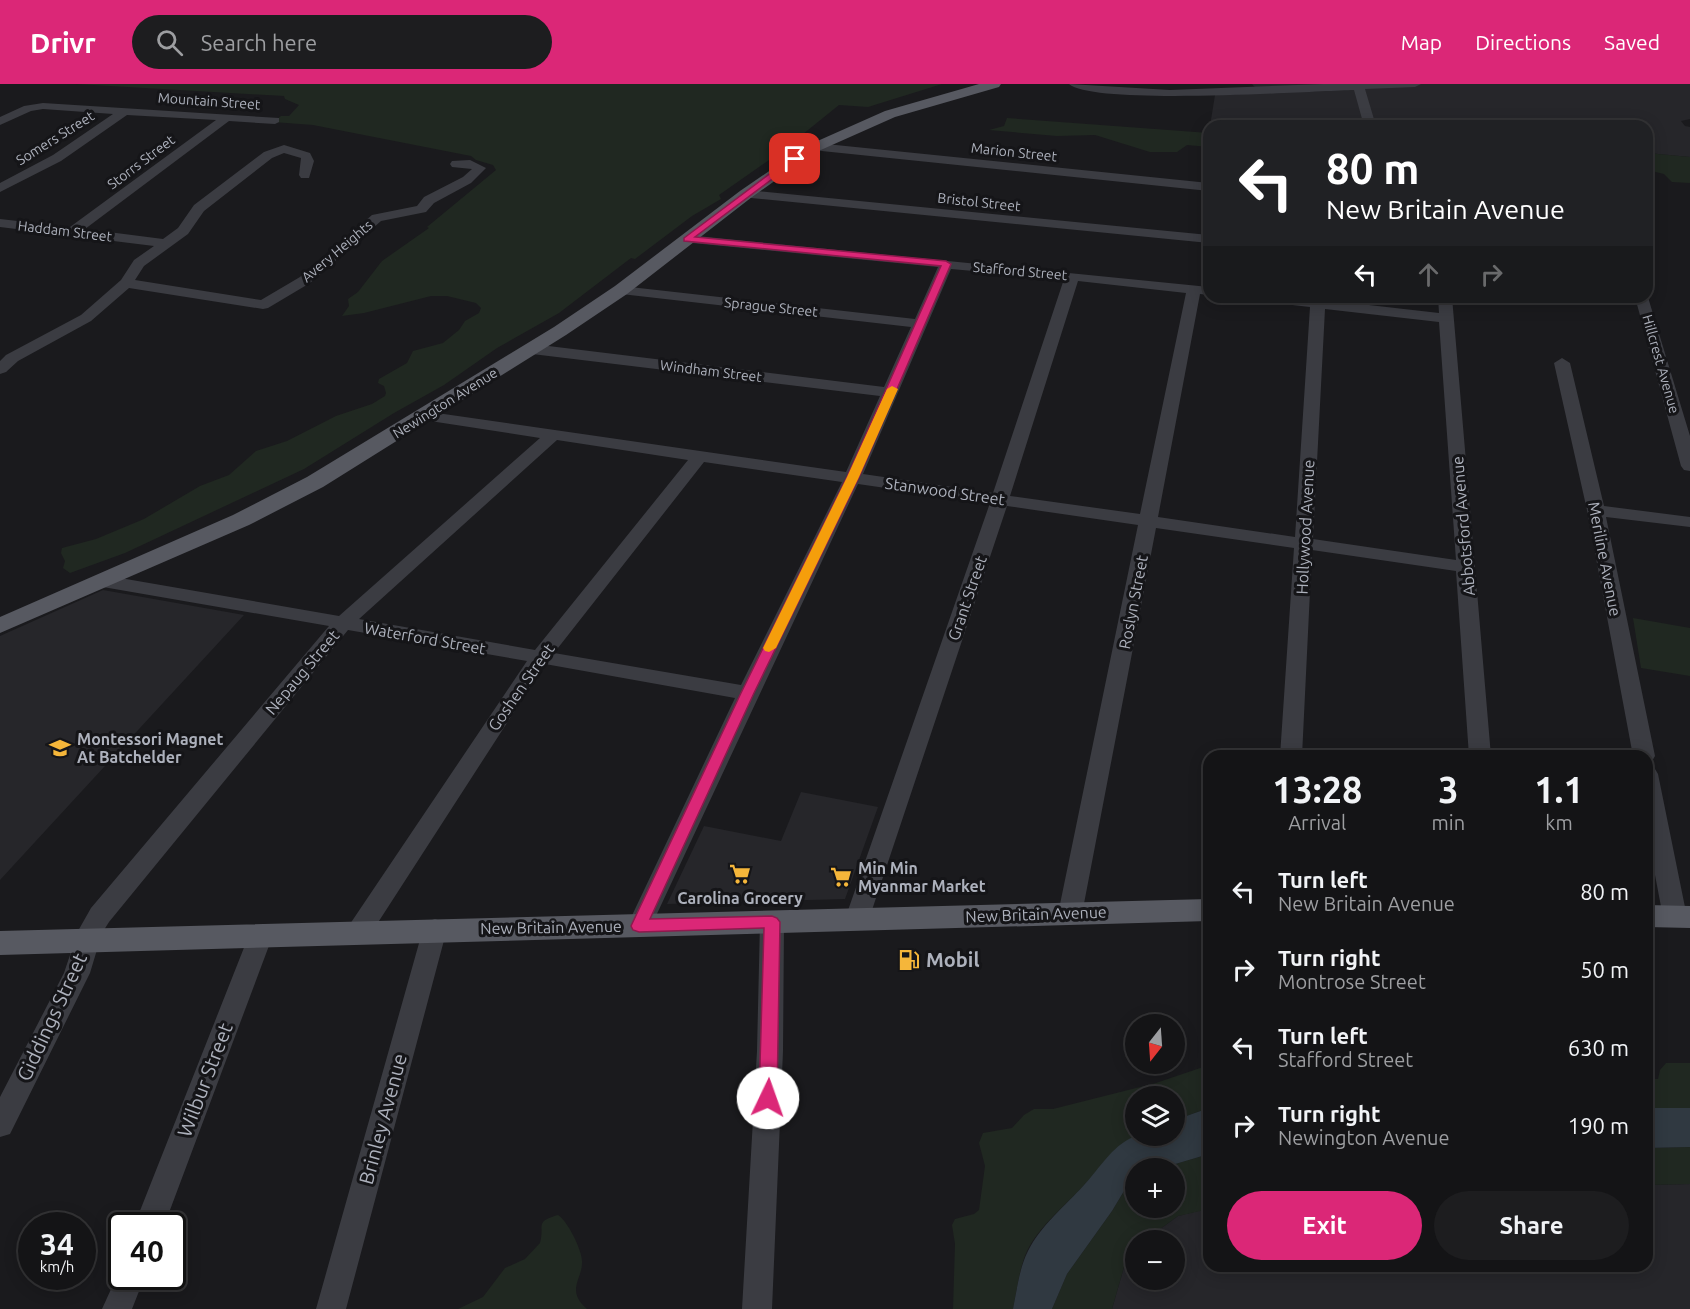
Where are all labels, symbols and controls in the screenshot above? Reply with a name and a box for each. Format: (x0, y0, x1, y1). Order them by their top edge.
search box (132, 15, 552, 69)
icon: search (153, 26, 186, 59)
text: Drivr (30, 27, 96, 58)
text: Search here (201, 30, 317, 55)
text: Map (1401, 30, 1442, 54)
text: Directions (1475, 30, 1571, 54)
text: Saved (1604, 30, 1660, 54)
street label: Mountain Street (157, 89, 261, 113)
street label: Somers Street (13, 107, 97, 168)
street label: Storrs Street (104, 131, 178, 192)
pin (769, 133, 820, 184)
street label: Marion Street (970, 140, 1058, 165)
icon: arrive (778, 142, 811, 175)
icon: left (1227, 144, 1305, 222)
text: 80 m (1326, 145, 1420, 192)
street label: Bristol Street (937, 190, 1022, 214)
text: New Britain Avenue (1326, 194, 1565, 224)
street label: Haddam Street (17, 217, 114, 245)
street label: Avery Heights (298, 217, 376, 285)
icon: left (1349, 258, 1382, 291)
icon: ahead (1412, 258, 1445, 291)
icon: right (1475, 258, 1508, 291)
street label: Stafford Street (972, 259, 1068, 283)
street label: Sprague Street (723, 294, 819, 320)
street label: Hillcrest Avenue (1639, 313, 1683, 415)
street label: Windham Street (659, 357, 763, 385)
street label: Newington Avenue (390, 364, 500, 442)
street label: Abbotsford Avenue (1448, 455, 1478, 597)
street label: Hollywood Avenue (1292, 459, 1318, 595)
street label: Stanwood Street (884, 474, 1007, 508)
street label: Meriline Avenue (1585, 500, 1625, 618)
street label: Grant Street (944, 552, 990, 643)
street label: Roslyn Street (1115, 553, 1151, 651)
street label: Waterford Street (363, 618, 488, 658)
street label: Nepaug Street (262, 626, 343, 718)
street label: Goshen Street (484, 639, 558, 734)
place label: Montessori Magnet At Batchelder (77, 730, 224, 766)
school or university icon: Montessori Magnet At Batchelder (48, 736, 72, 760)
text: 13:28 (1272, 769, 1362, 810)
text: 3 (1438, 769, 1458, 810)
text: 1.1 (1534, 769, 1584, 810)
text: Arrival (1288, 811, 1346, 834)
text: min (1432, 811, 1465, 834)
text: km (1545, 811, 1573, 834)
place label: Min Min Myanmar Market (858, 859, 986, 895)
supermarket icon: Carolina Grocery (728, 862, 752, 886)
supermarket icon: Min Min Myanmar Market (829, 865, 853, 889)
text: Turn left (1278, 867, 1368, 892)
icon: left (1227, 875, 1260, 908)
text: 80 m (1580, 879, 1629, 904)
place label: Carolina Grocery (677, 889, 803, 907)
text: New Britain Avenue (1278, 892, 1455, 915)
street label: New Britain Avenue (965, 903, 1107, 925)
street label: New Britain Avenue (480, 917, 622, 937)
text: Turn right (1278, 945, 1380, 970)
fuel station icon: Mobil (897, 948, 921, 972)
place label: Mobil (926, 948, 979, 971)
street label: Giddings Street (12, 949, 91, 1084)
icon: right (1227, 953, 1260, 986)
text: 50 m (1580, 957, 1629, 982)
text: Montrose Street (1278, 970, 1426, 993)
north arrow (1125, 1014, 1185, 1074)
map controls (1125, 1014, 1185, 1290)
street label: Wilbur Street (172, 1020, 237, 1140)
text: Turn left (1278, 1023, 1368, 1048)
icon: left (1227, 1031, 1260, 1064)
text: 630 m (1568, 1035, 1629, 1060)
text: Stafford Street (1278, 1048, 1413, 1071)
street label: Brinley Avenue (354, 1051, 411, 1187)
position arrow (736, 1066, 800, 1130)
button: layers (1125, 1086, 1185, 1146)
text: Turn right (1278, 1101, 1380, 1126)
icon: right (1227, 1109, 1260, 1142)
text: 190 m (1568, 1113, 1629, 1138)
text: Newington Avenue (1278, 1126, 1450, 1149)
button: + (1125, 1158, 1185, 1218)
button: Exit (1227, 1191, 1422, 1260)
button: Share (1434, 1191, 1629, 1260)
speed limit sign: 40 (108, 1212, 186, 1290)
text: 34 (40, 1227, 74, 1261)
button: − (1125, 1230, 1185, 1290)
text: km/h (40, 1258, 74, 1275)

